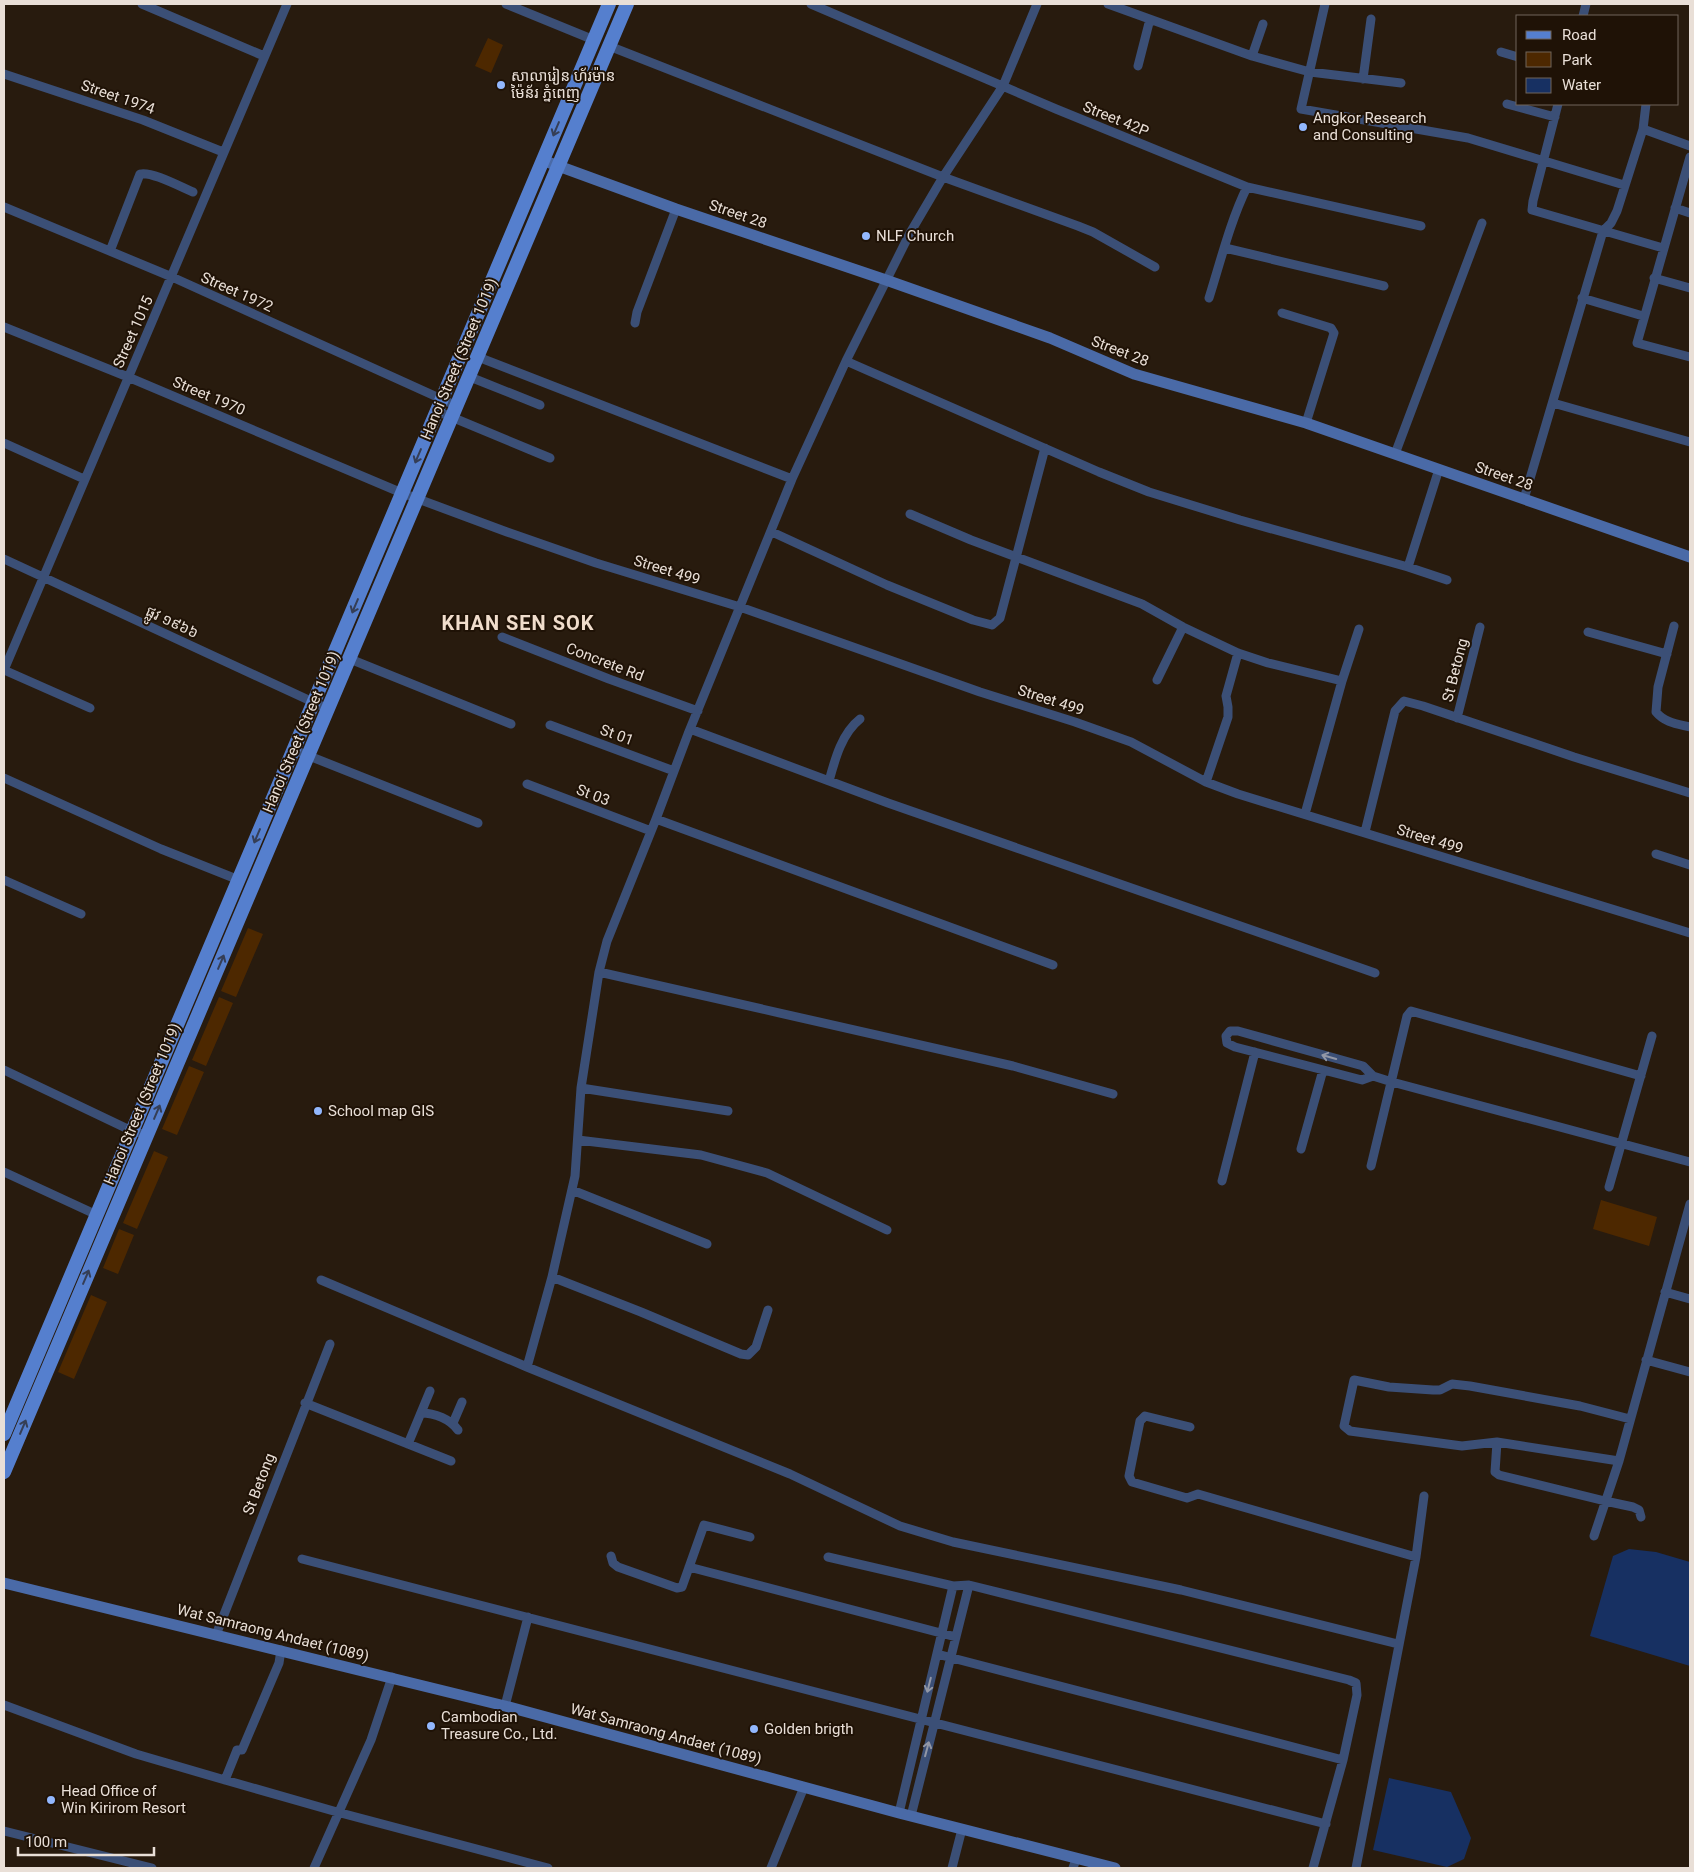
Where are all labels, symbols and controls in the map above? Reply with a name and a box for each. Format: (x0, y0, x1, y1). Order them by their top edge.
legend (1516, 15, 1679, 105)
text: Road (1562, 26, 1596, 44)
text: Park (1562, 51, 1593, 69)
place label: សាលារៀន ហ័រម៉ាន ម៉ៃន័រ ភ្នំពេញ (511, 66, 615, 102)
street label: Street 1974 (79, 76, 158, 118)
text: Water (1562, 76, 1601, 94)
marker: សាលារៀន ហ័រម៉ាន ម៉ៃន័រ ភ្នំពេញ (495, 79, 507, 91)
street label: Street 42P (1080, 98, 1152, 140)
place label: Angkor Research and Consulting (1313, 109, 1427, 144)
one-way arrow (550, 121, 560, 136)
marker: Angkor Research and Consulting (1297, 121, 1309, 133)
street label: Street 28 (707, 196, 769, 232)
place label: NLF Church (876, 227, 954, 245)
marker: NLF Church (860, 230, 872, 242)
street label: Street 1972 (198, 268, 276, 316)
street label: Hanoi Street (Street 1019) (417, 276, 501, 442)
street label: Street 1015 (109, 293, 157, 371)
street label: Street 28 (1089, 332, 1151, 370)
street label: Street 1970 (170, 373, 248, 419)
one-way arrow (412, 448, 422, 463)
street label: Street 28 (1473, 458, 1535, 494)
street label: Street 499 (632, 551, 702, 589)
one-way arrow (349, 598, 359, 613)
street label: ផ្លូវ ១៩៦៦ (141, 602, 201, 646)
district label: KHAN SEN SOK (442, 611, 595, 635)
street label: St Betong (1438, 636, 1472, 704)
street label: Concrete Rd (564, 639, 646, 685)
street label: Hanoi Street (Street 1019) (259, 649, 343, 815)
street label: Street 499 (1016, 681, 1086, 719)
street label: St 01 (598, 721, 636, 749)
street label: St 03 (574, 780, 612, 810)
street label: Street 499 (1395, 820, 1465, 858)
one-way arrow (252, 828, 262, 843)
one-way arrow (216, 955, 226, 970)
street label: Hanoi Street (Street 1019) (100, 1021, 184, 1187)
one-way arrow (1322, 1051, 1338, 1061)
place label: School map GIS (328, 1102, 434, 1120)
one-way arrow (152, 1105, 162, 1120)
marker: School map GIS (312, 1105, 324, 1117)
one-way arrow (82, 1270, 92, 1285)
one-way arrow (18, 1420, 28, 1435)
street label: St Betong (239, 1450, 279, 1518)
street label: Wat Samraong Andaet (1089) (175, 1600, 371, 1666)
one-way arrow (924, 1676, 933, 1692)
street label: Wat Samraong Andaet (1089) (568, 1700, 764, 1768)
place label: Cambodian Treasure Co., Ltd. (441, 1708, 557, 1743)
marker: Cambodian Treasure Co., Ltd. (425, 1720, 437, 1732)
place label: Golden brigth (764, 1720, 854, 1738)
marker: Golden brigth (748, 1723, 760, 1735)
one-way arrow (923, 1742, 932, 1758)
place label: Head Office of Win Kirirom Resort (61, 1782, 186, 1817)
marker: Head Office of Win Kirirom Resort (45, 1794, 57, 1806)
scale bar (18, 1824, 154, 1856)
text: 100 m (25, 1833, 67, 1851)

